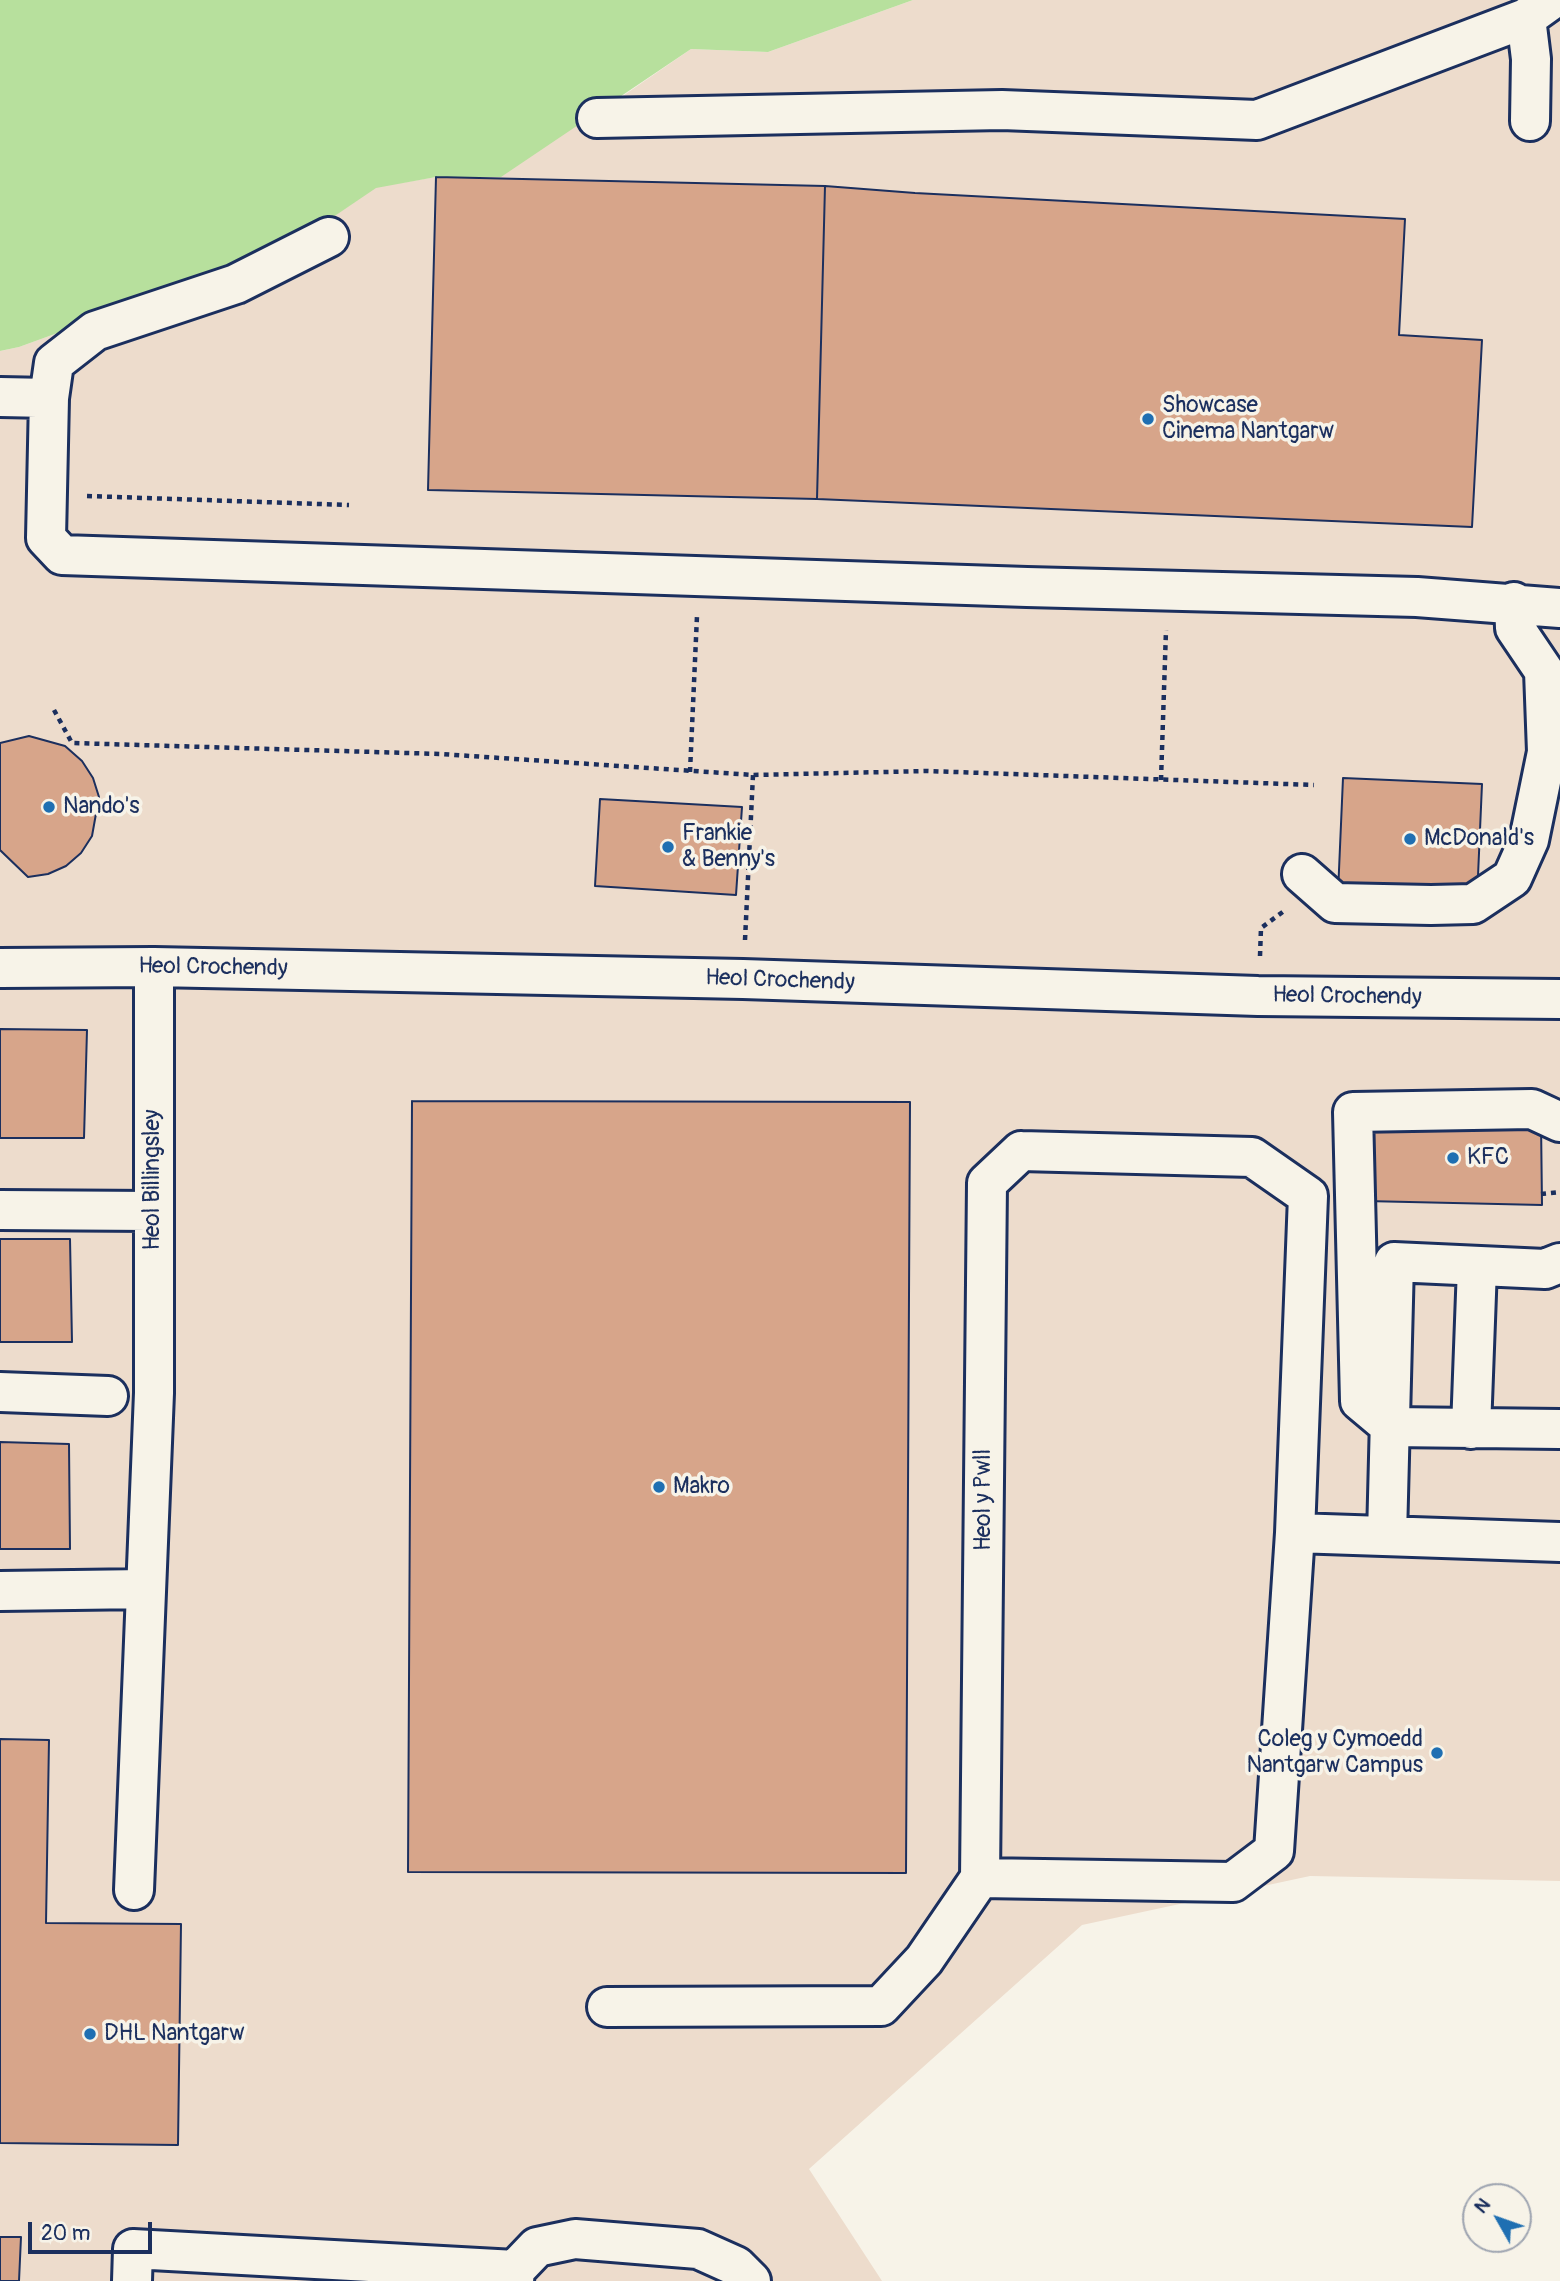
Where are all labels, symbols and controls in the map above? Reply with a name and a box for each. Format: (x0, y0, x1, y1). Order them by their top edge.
place label: Showcase Cinema Nantgarw (1162, 392, 1334, 446)
marker: Showcase Cinema Nantgarw (1140, 411, 1156, 427)
place label: Nando's (63, 793, 140, 821)
marker: Nando's (41, 799, 57, 815)
place label: Frankie & Benny's (682, 820, 775, 874)
place label: McDonald's (1424, 825, 1534, 853)
marker: McDonald's (1402, 831, 1418, 847)
marker: Frankie & Benny's (660, 839, 676, 855)
street label: Heol Crochendy (138, 953, 288, 983)
street label: Heol Crochendy (705, 965, 855, 997)
street label: Heol Crochendy (1272, 982, 1422, 1012)
street label: Heol Billingsley (139, 1109, 167, 1251)
place label: KFC (1467, 1144, 1509, 1172)
marker: KFC (1445, 1150, 1461, 1166)
street label: Heol y Pwll (970, 1449, 998, 1551)
place label: Makro (673, 1473, 730, 1501)
marker: Makro (651, 1479, 667, 1495)
place label: Coleg y Cymoedd Nantgarw Campus (1246, 1726, 1423, 1780)
marker: Coleg y Cymoedd Nantgarw Campus (1429, 1745, 1445, 1761)
place label: DHL Nantgarw (104, 2020, 245, 2048)
marker: DHL Nantgarw (82, 2026, 98, 2042)
north arrow (1462, 2183, 1532, 2253)
text: N (1469, 2193, 1496, 2218)
scale bar (32, 2208, 156, 2252)
text: 20 m (41, 2220, 90, 2247)

